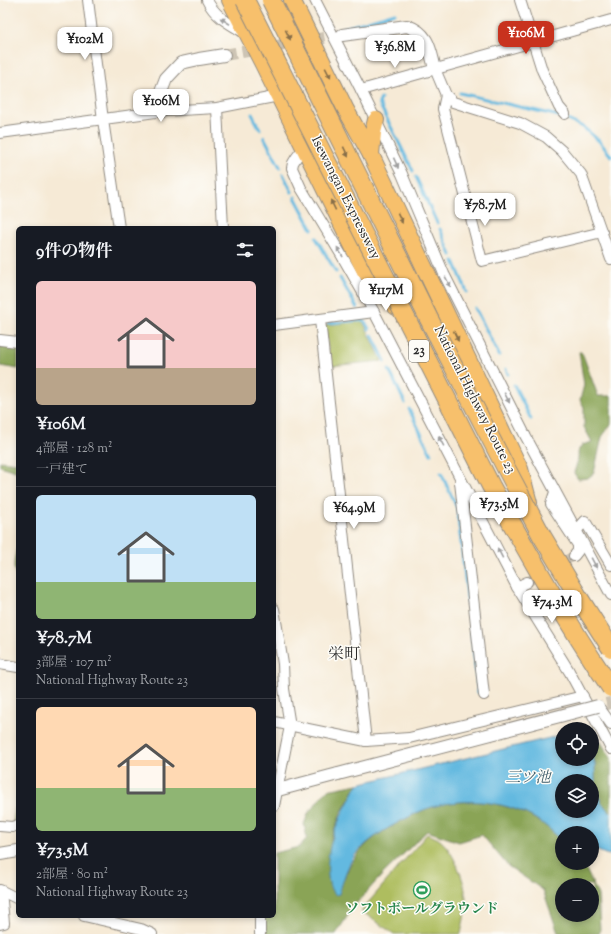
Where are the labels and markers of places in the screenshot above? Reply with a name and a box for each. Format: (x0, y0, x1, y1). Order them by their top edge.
pin: ¥106M (498, 21, 554, 55)
pin: ¥102M (57, 27, 113, 61)
pin: ¥36.8M (362, 35, 428, 69)
pin: ¥106M (133, 89, 189, 123)
pin: ¥78.7M (452, 193, 518, 227)
pin: ¥117M (358, 278, 414, 312)
pin: ¥73.5M (466, 492, 532, 526)
pin: ¥64.9M (321, 496, 387, 530)
pin: ¥74.3M (519, 590, 585, 624)
sports icon: ソフトボールグラウンド (412, 880, 432, 900)
place label: ソフトボールグラウンド (345, 900, 499, 920)

